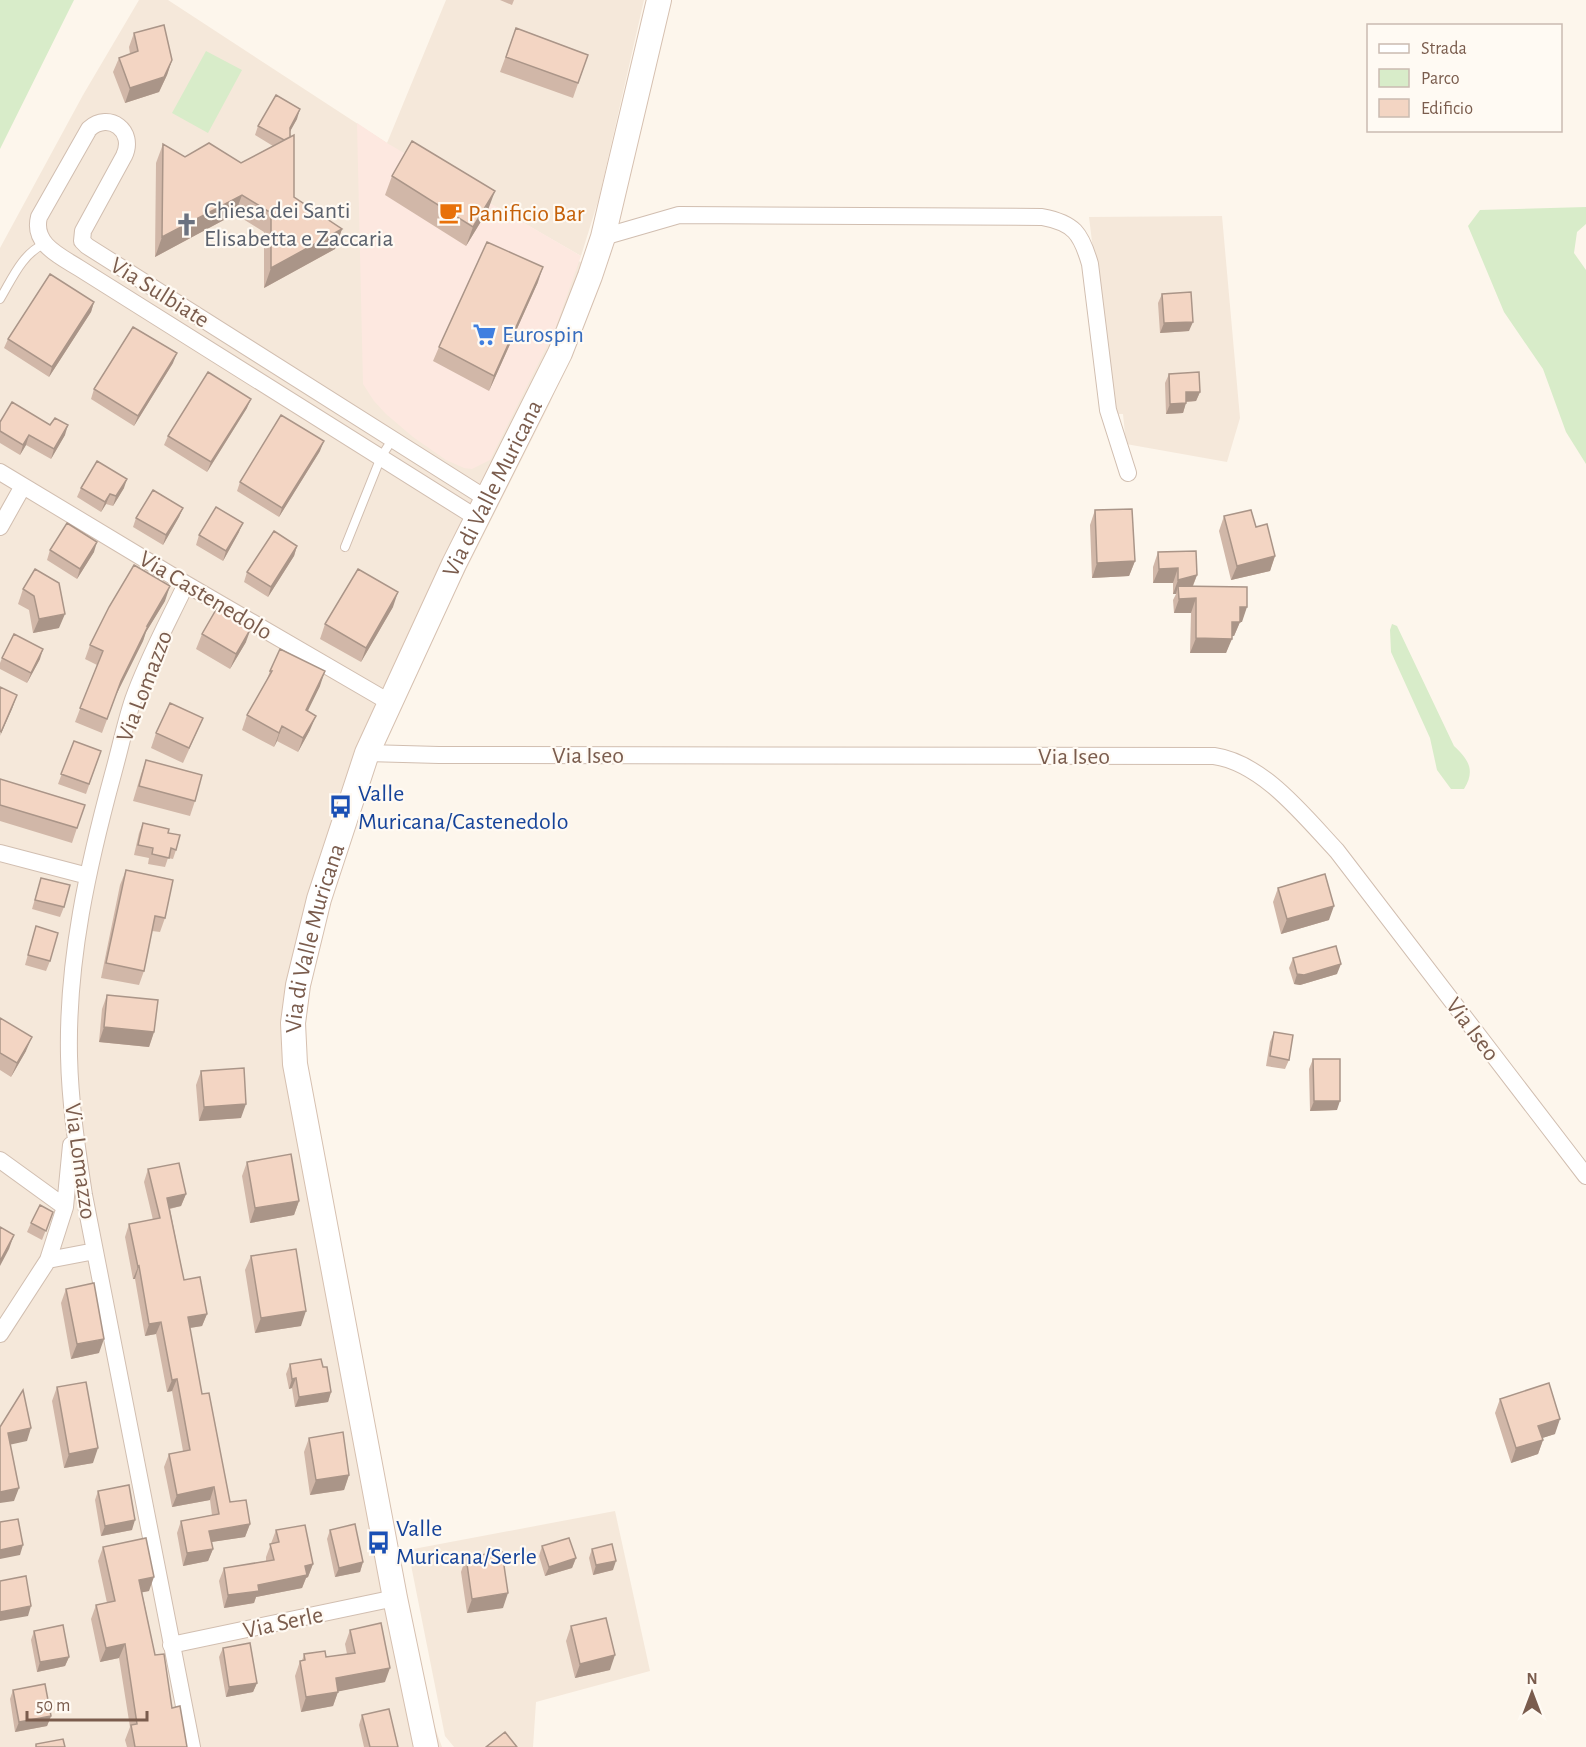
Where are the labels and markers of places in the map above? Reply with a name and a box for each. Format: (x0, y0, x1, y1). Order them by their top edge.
place label: Chiesa dei Santi Elisabetta e Zaccaria (204, 199, 394, 251)
cafe icon: Panificio Bar (437, 200, 463, 226)
place label: Panificio Bar (468, 202, 585, 226)
church icon: Chiesa dei Santi Elisabetta e Zaccaria (173, 211, 199, 237)
supermarket icon: Eurospin (471, 321, 497, 347)
place label: Eurospin (502, 323, 584, 347)
place label: Valle Muricana/Castenedolo (358, 782, 568, 834)
bus stop icon: Valle Muricana/Castenedolo (327, 794, 353, 820)
place label: Valle Muricana/Serle (396, 1517, 537, 1569)
bus stop icon: Valle Muricana/Serle (365, 1529, 391, 1555)

